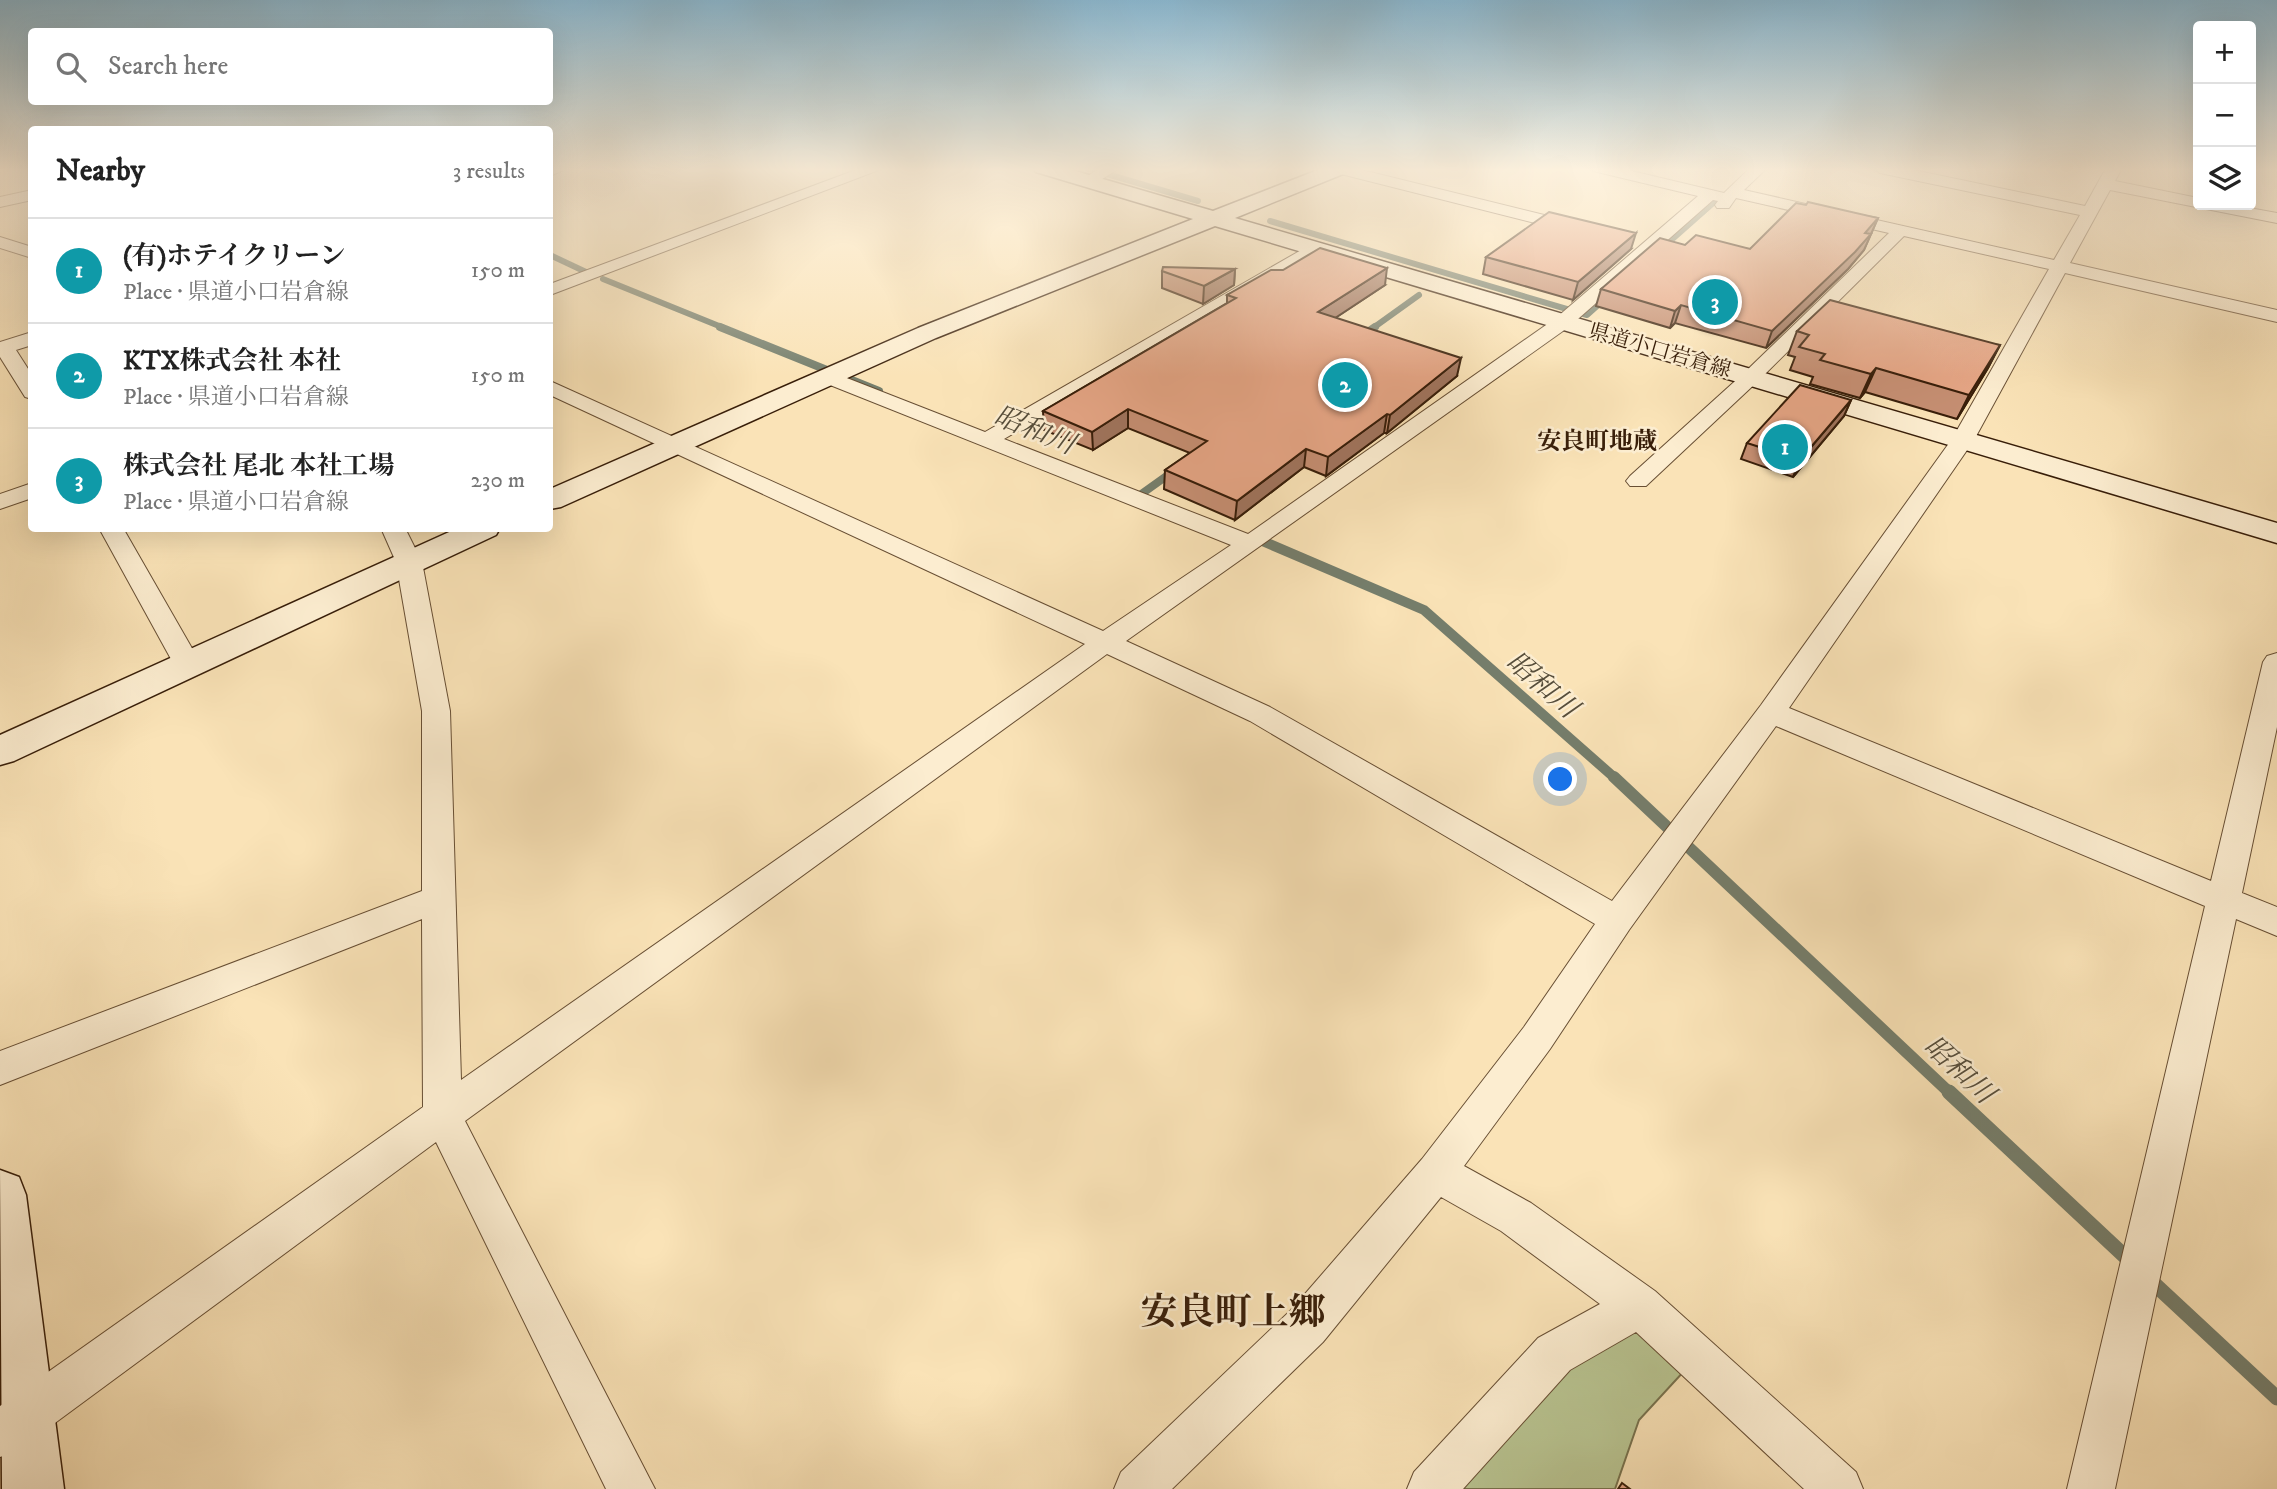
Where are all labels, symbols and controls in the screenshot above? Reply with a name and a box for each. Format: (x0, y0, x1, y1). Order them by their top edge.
map controls (2193, 21, 2256, 210)
button: + (2193, 21, 2256, 84)
search box (28, 28, 553, 105)
icon: search (52, 48, 90, 86)
text: Search here (108, 50, 228, 83)
button: − (2193, 84, 2256, 147)
button: layers (2193, 147, 2256, 210)
text: Nearby (56, 153, 145, 190)
text: 3 results (453, 157, 525, 186)
text: (有)ホテイクリーン (123, 240, 345, 273)
text: 1 (75, 256, 83, 285)
text: 150 m (471, 256, 525, 285)
pin: 3 (1692, 276, 1738, 328)
text: Place · 県道小口岩倉線 (123, 278, 349, 307)
street label: 県道小口岩倉線 (1585, 318, 1734, 384)
text: KTX株式会社 本社 (123, 345, 341, 378)
pin: 2 (1322, 359, 1368, 411)
text: 2 (73, 361, 85, 390)
text: 150 m (471, 361, 525, 390)
text: Place · 県道小口岩倉線 (123, 383, 349, 412)
water label: 昭和川 (989, 398, 1083, 463)
pin: 1 (1762, 421, 1808, 473)
district label: 安良町地蔵 (1537, 427, 1657, 457)
text: 株式会社 尾北 本社工場 (123, 450, 394, 483)
text: 3 (75, 466, 83, 495)
text: 230 m (471, 466, 525, 495)
text: Place · 県道小口岩倉線 (123, 488, 349, 517)
water label: 昭和川 (1499, 644, 1587, 728)
your location (1543, 762, 1577, 796)
water label: 昭和川 (1916, 1029, 2004, 1114)
district label: 安良町上郷 (1141, 1290, 1326, 1337)

